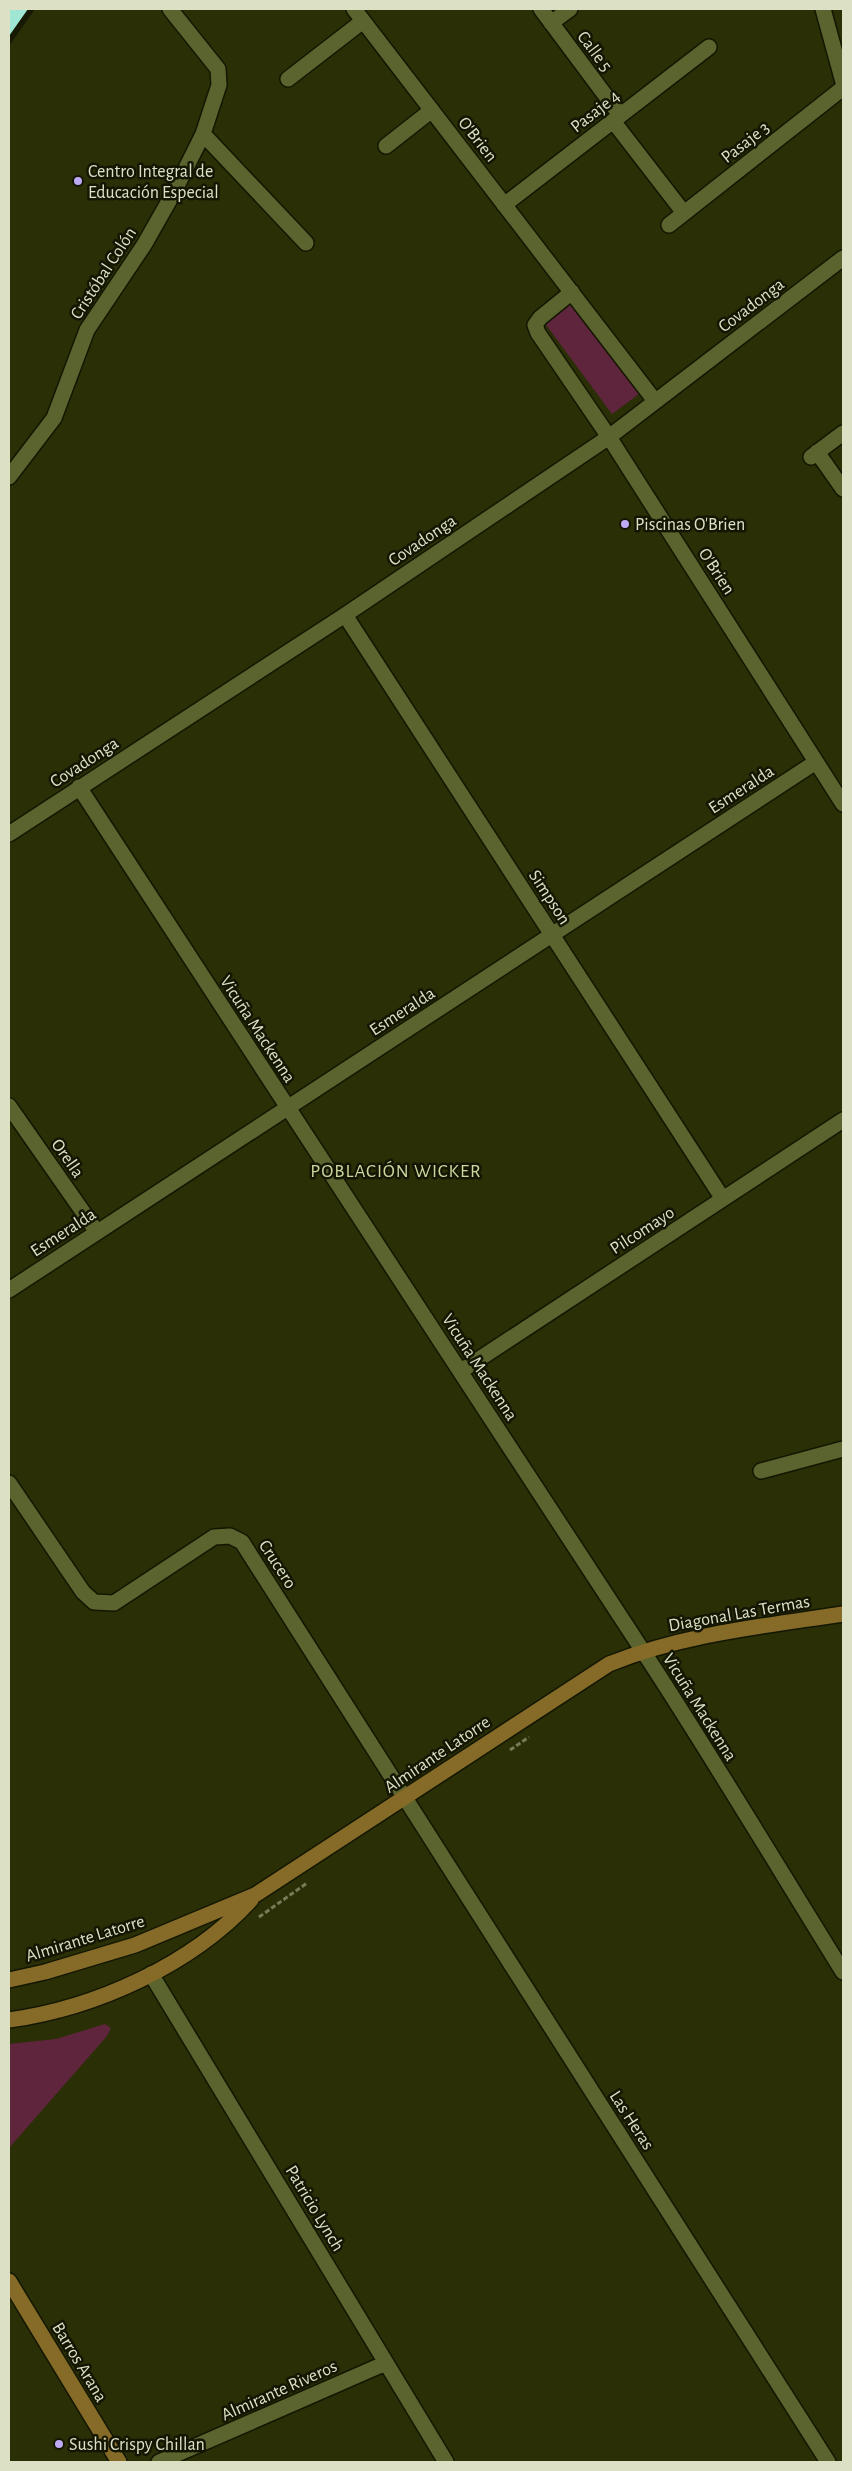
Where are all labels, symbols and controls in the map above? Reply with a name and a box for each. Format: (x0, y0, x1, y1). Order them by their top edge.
street label: Calle 5 (573, 28, 615, 75)
street label: Pasaje 4 (568, 87, 624, 136)
street label: O'Brien (454, 114, 500, 165)
street label: Pasaje 3 (718, 119, 773, 167)
place label: Centro Integral de Educación Especial (88, 163, 219, 202)
marker: Centro Integral de Educación Especial (72, 175, 84, 187)
street label: Cristóbal Colón (68, 224, 140, 323)
street label: Covadonga (715, 275, 788, 336)
street label: Covadonga (385, 512, 460, 570)
place label: Piscinas O'Brien (635, 516, 745, 534)
marker: Piscinas O'Brien (619, 518, 631, 530)
street label: O'Brien (695, 545, 738, 598)
street label: Covadonga (47, 734, 122, 791)
street label: Esmeralda (706, 762, 778, 818)
street label: Simpson (525, 867, 573, 928)
street label: Vicuña Mackenna (216, 973, 298, 1086)
street label: Esmeralda (367, 984, 439, 1040)
street label: Orella (48, 1136, 87, 1181)
district label: POBLACIÓN WICKER (310, 1160, 482, 1181)
street label: Pilcomayo (607, 1203, 678, 1258)
street label: Esmeralda (28, 1205, 100, 1261)
street label: Vicuña Mackenna (438, 1311, 520, 1424)
street label: Crucero (255, 1537, 299, 1592)
street label: Diagonal Las Termas (667, 1593, 811, 1635)
street label: Vicuña Mackenna (659, 1651, 739, 1765)
street label: Almirante Latorre (381, 1713, 494, 1797)
street label: Almirante Latorre (24, 1912, 147, 1966)
street label: Las Heras (606, 2088, 657, 2153)
street label: Patricio Lynch (282, 2163, 347, 2255)
street label: Barros Arana (48, 2320, 110, 2406)
street label: Almirante Riveros (219, 2357, 340, 2424)
place label: Sushi Crispy Chillan (69, 2436, 205, 2454)
marker: Sushi Crispy Chillan (53, 2438, 65, 2450)

